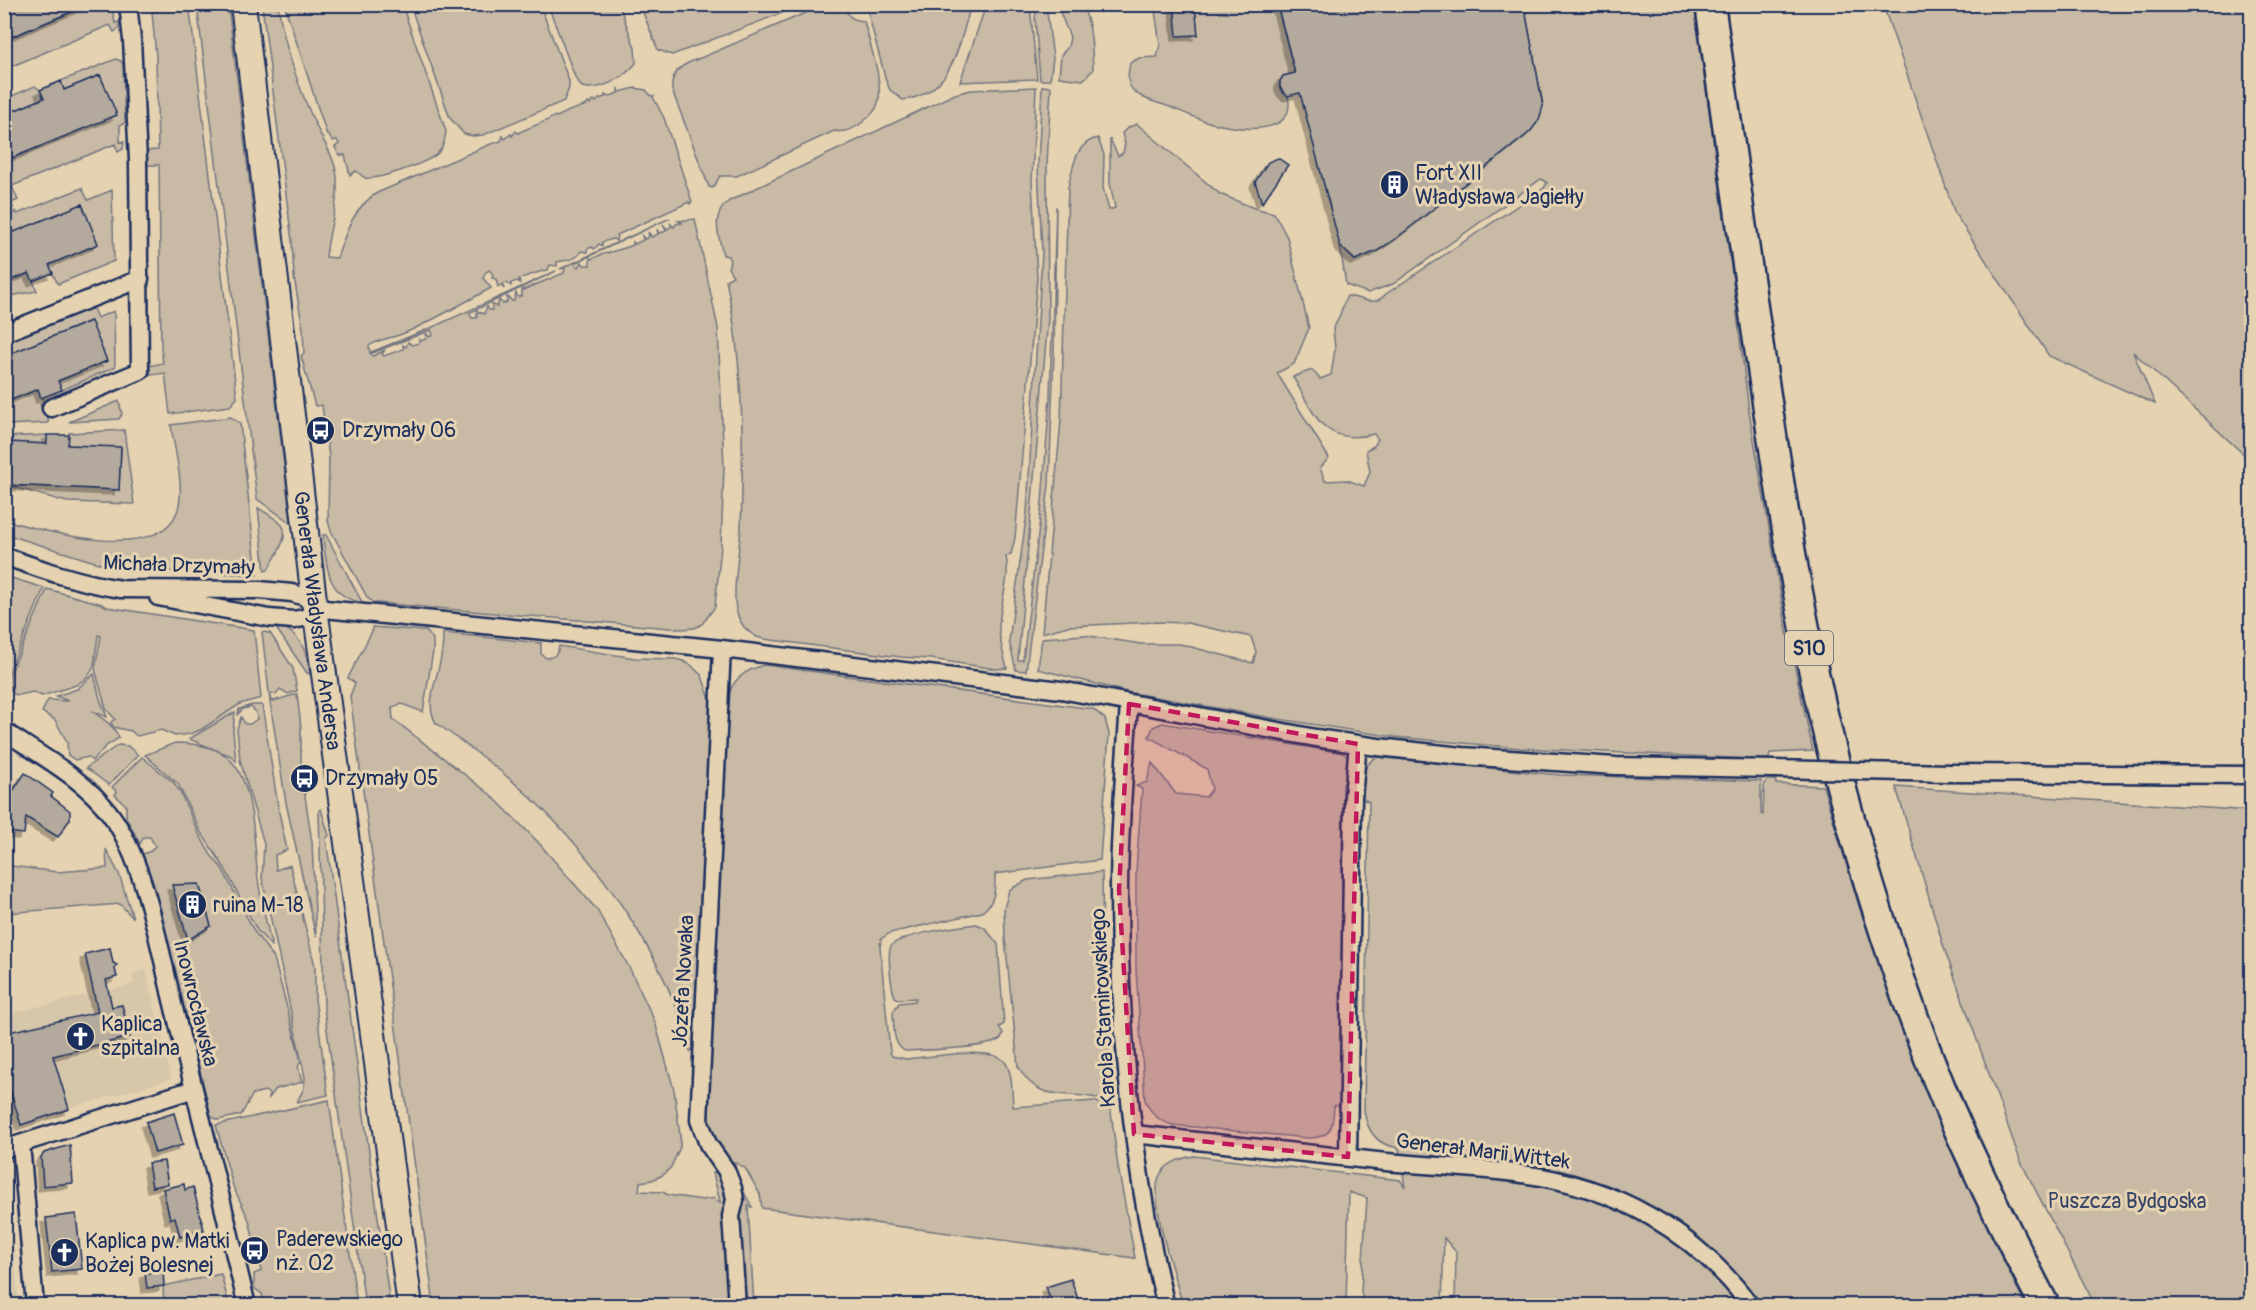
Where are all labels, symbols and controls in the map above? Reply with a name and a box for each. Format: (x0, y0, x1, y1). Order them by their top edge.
place label: Fort XII Władysława Jagiełły (1415, 160, 1584, 211)
building icon: Fort XII Władysława Jagiełły (1378, 169, 1410, 201)
bus stop icon: Drzymały 06 (305, 414, 337, 446)
place label: Drzymały 06 (342, 417, 456, 444)
street label: Generała Władysława Andersa (287, 490, 347, 752)
street label: Michała Drzymały (103, 549, 255, 582)
road number: S10 (1785, 631, 1833, 665)
bus stop icon: Drzymały 05 (288, 762, 320, 794)
place label: Drzymały 05 (325, 765, 438, 792)
building icon: ruina M-18 (176, 889, 208, 921)
place label: ruina M-18 (213, 892, 304, 919)
street label: Karola Stamirowskiego (1085, 908, 1122, 1108)
street label: Józefa Nowaka (667, 914, 700, 1048)
street label: Inowrocławska (167, 937, 224, 1069)
place label: Kaplica szpitalna (101, 1011, 180, 1062)
church icon: Kaplica szpitalna (64, 1020, 96, 1052)
street label: Generał Marii Wittek (1394, 1127, 1572, 1176)
park label: Puszcza Bydgoska (2047, 1188, 2207, 1215)
place label: Paderewskiego nż. 02 (276, 1226, 403, 1277)
place label: Kaplica pw. Matki Bożej Bolesnej (85, 1228, 230, 1279)
bus stop icon: Paderewskiego nż. 02 (239, 1235, 271, 1267)
church icon: Kaplica pw. Matki Bożej Bolesnej (48, 1237, 80, 1269)

